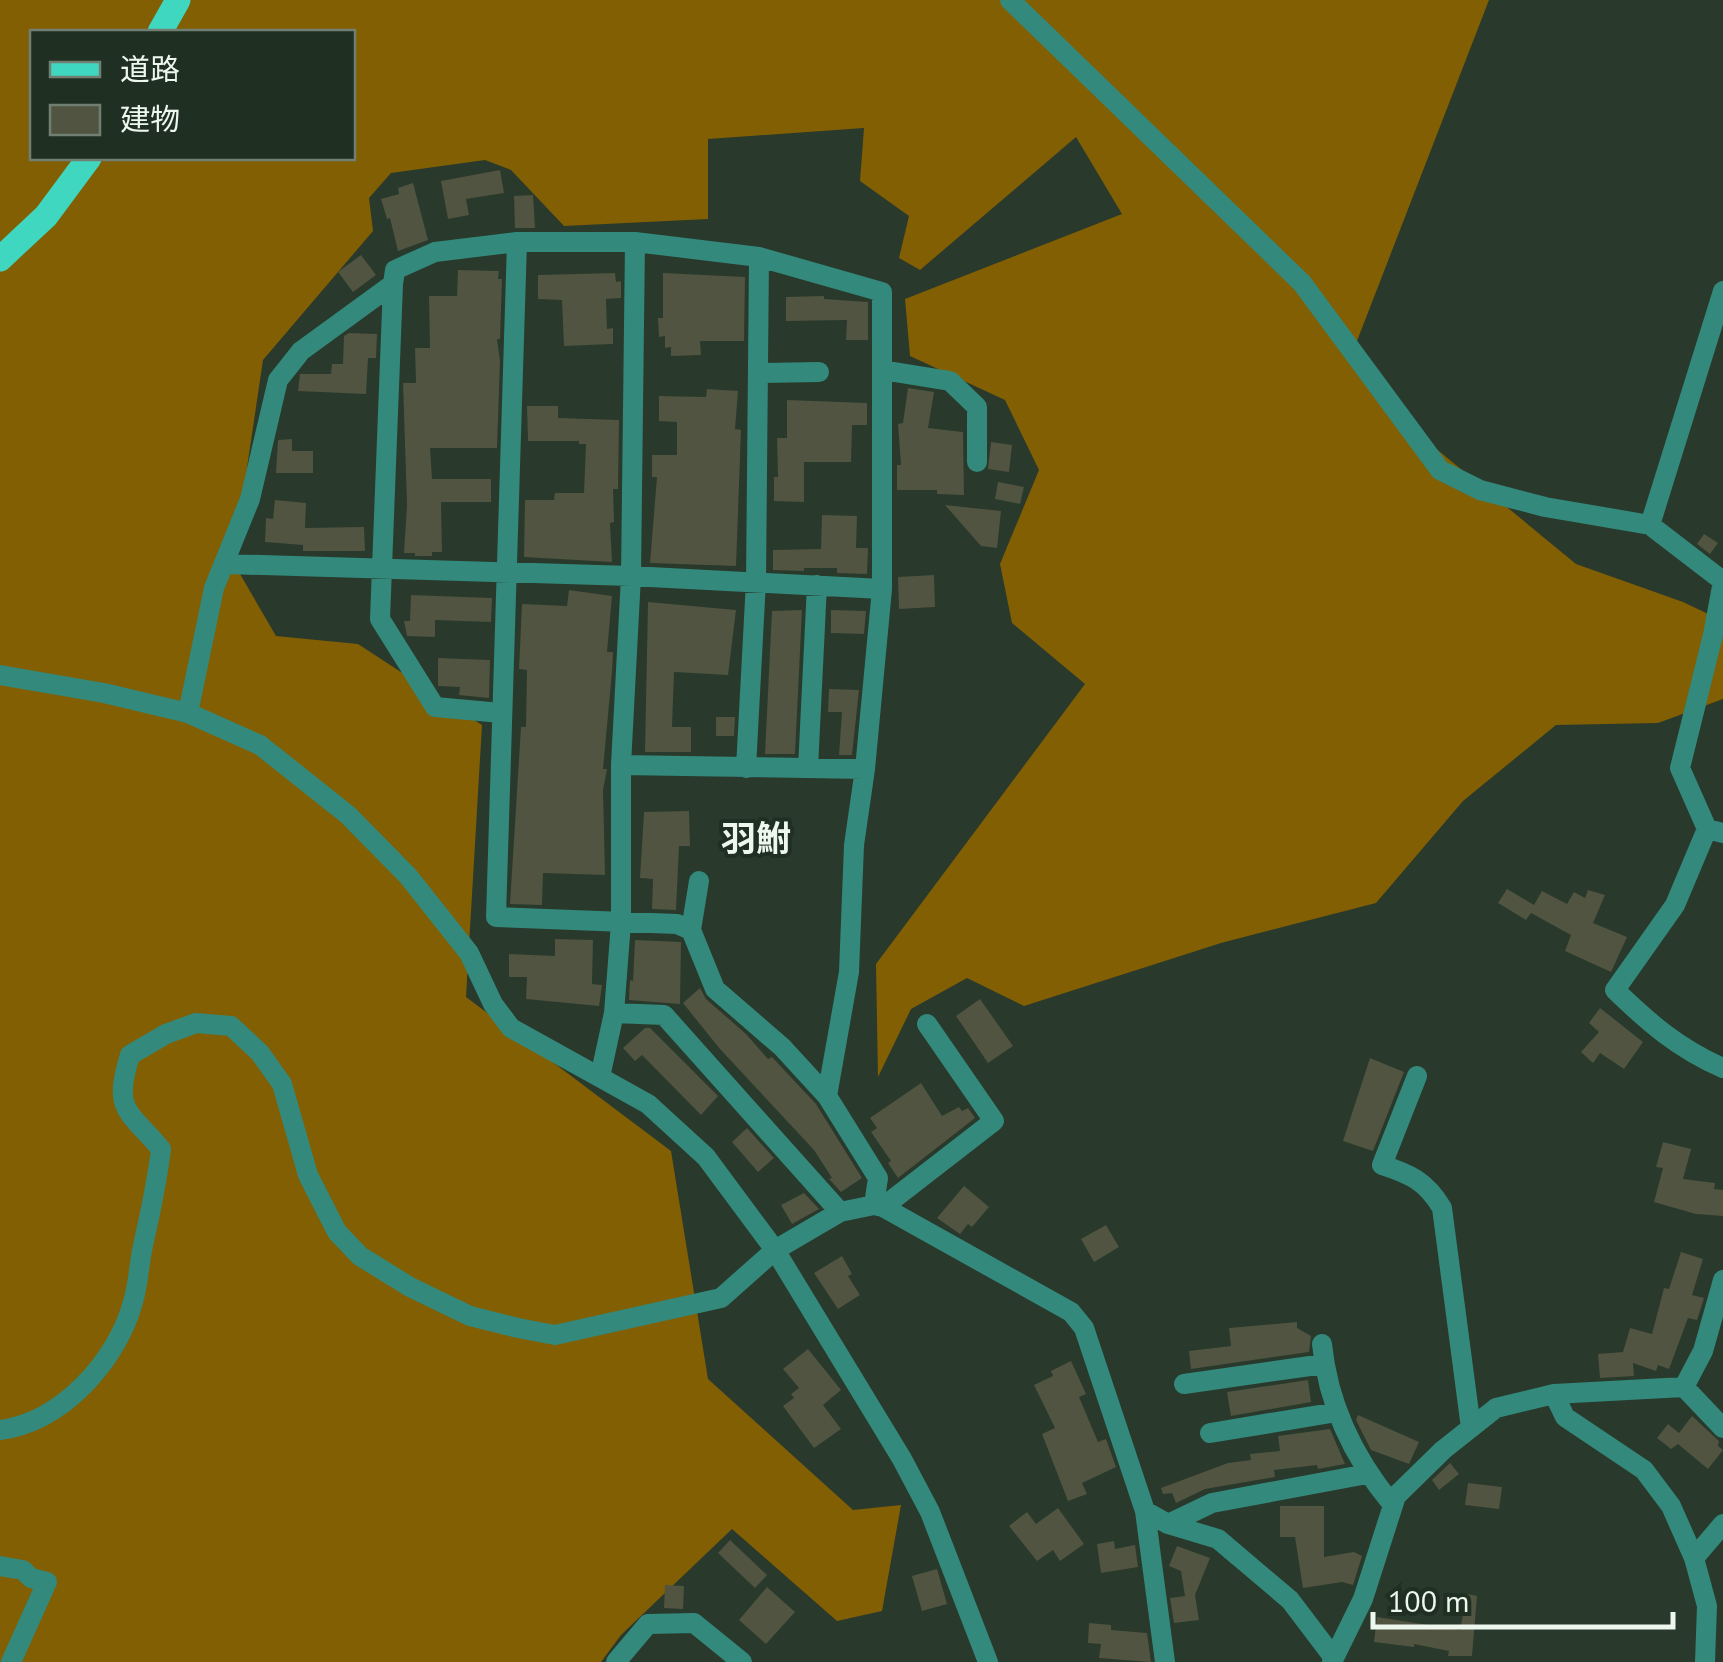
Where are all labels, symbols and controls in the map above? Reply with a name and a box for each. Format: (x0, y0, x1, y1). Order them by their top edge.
legend (30, 30, 355, 160)
text: 道路 (120, 49, 180, 88)
text: 建物 (120, 99, 180, 138)
district label: 羽鮒 (721, 815, 791, 861)
scale bar (1373, 1567, 1673, 1629)
text: 100 m (1388, 1581, 1469, 1620)

